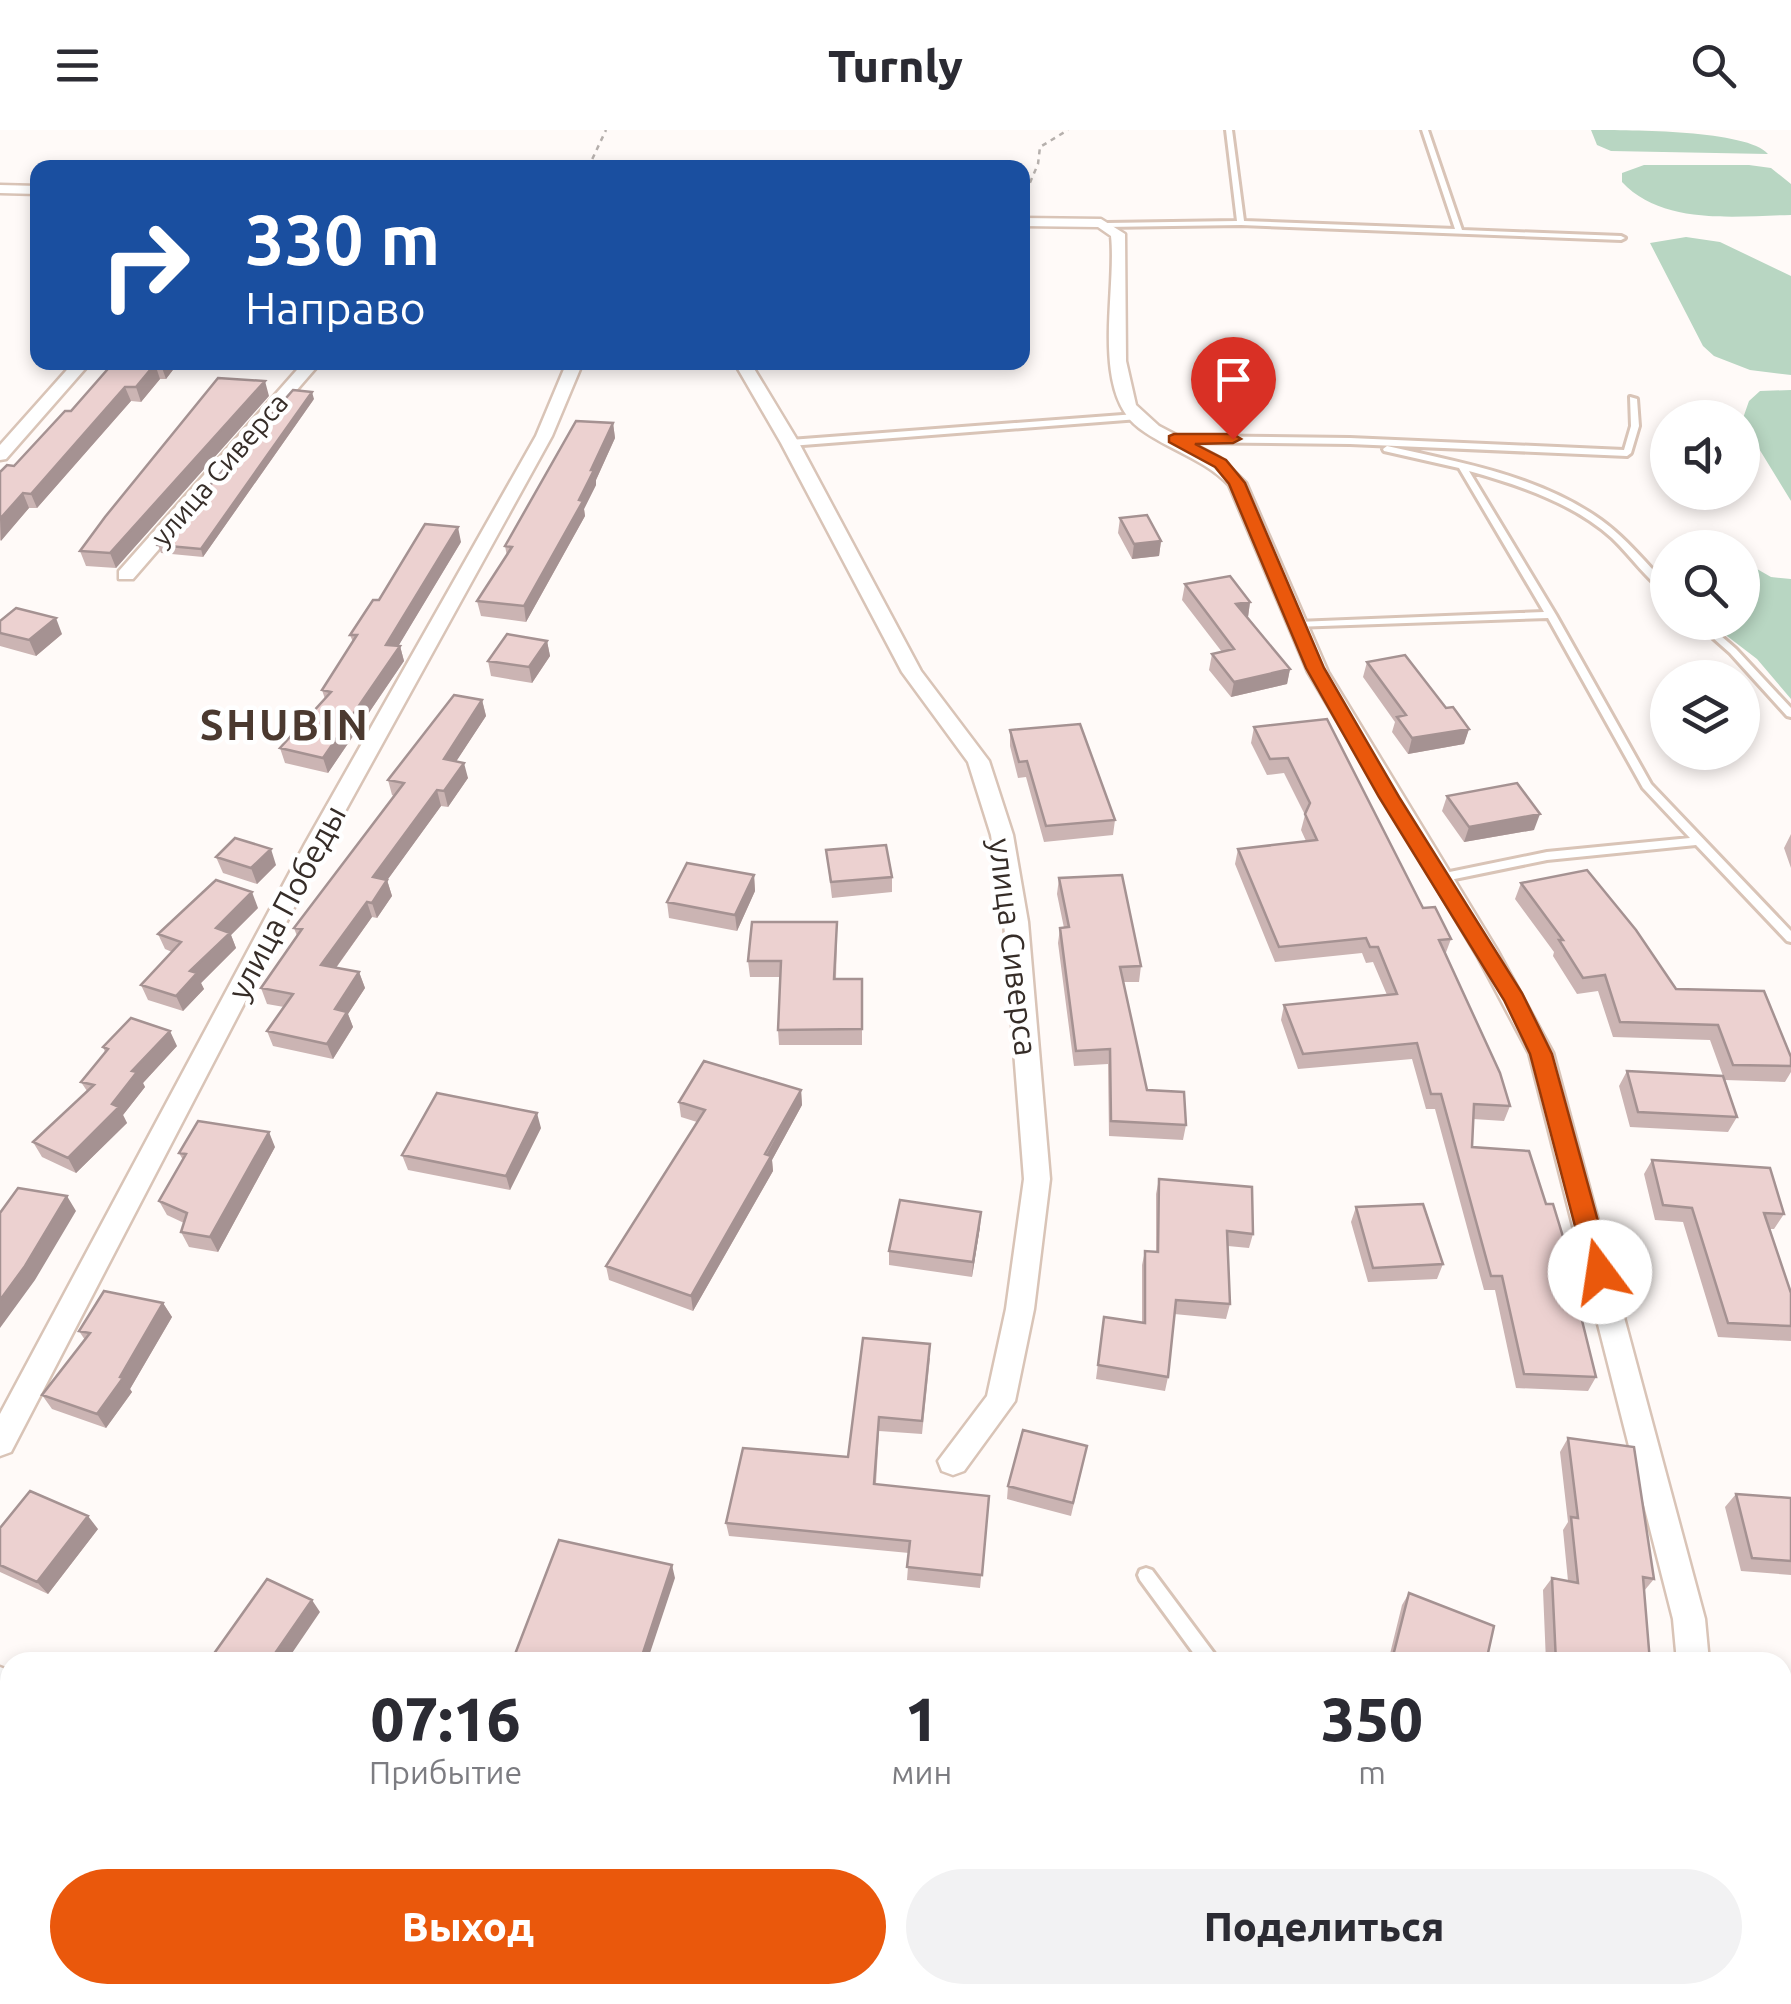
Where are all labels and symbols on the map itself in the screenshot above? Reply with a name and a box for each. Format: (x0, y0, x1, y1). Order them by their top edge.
pin (1191, 337, 1276, 440)
street label: улица Сиверса (144, 387, 294, 551)
district label: SHUBIN (200, 701, 370, 748)
street label: улица Победы (220, 799, 352, 1005)
street label: улица Сиверса (983, 836, 1045, 1058)
position arrow (1548, 1220, 1652, 1324)

